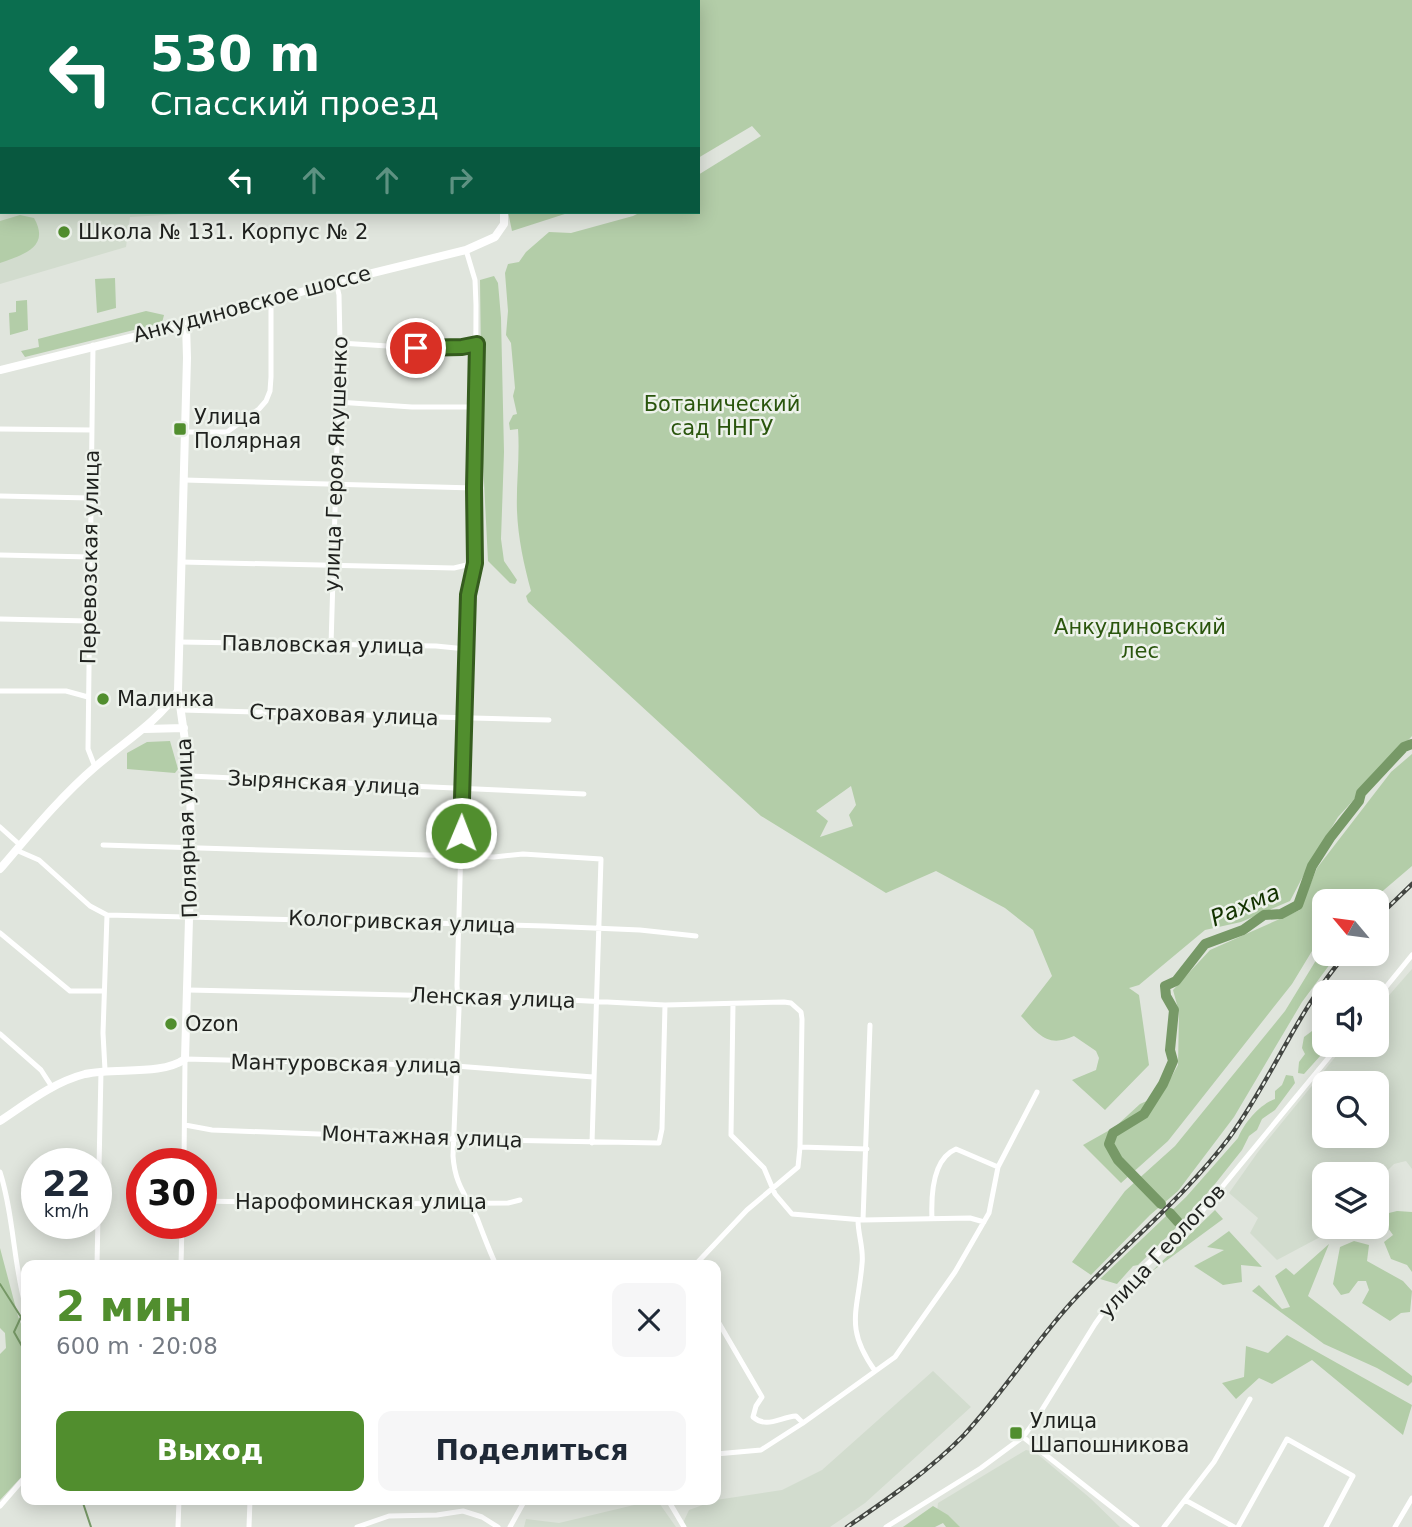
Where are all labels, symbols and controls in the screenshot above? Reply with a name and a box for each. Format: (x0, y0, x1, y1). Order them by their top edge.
text: 530 m (150, 26, 320, 83)
icon: left (35, 28, 126, 119)
text: Спасский проезд (150, 85, 439, 123)
icon: left (222, 161, 260, 199)
icon: ahead (295, 161, 333, 199)
icon: ahead (368, 161, 406, 199)
icon: right (441, 161, 479, 199)
place label: Школа № 131. Корпус № 2 (78, 220, 368, 244)
marker: Школа № 131. Корпус № 2 (56, 224, 72, 240)
street label: Анкудиновское шоссе (131, 261, 373, 347)
pin (386, 318, 446, 378)
icon: arrive (397, 329, 435, 367)
street label: улица Героя Якушенко (320, 336, 352, 592)
park label: Ботанический сад ННГУ (644, 392, 800, 440)
place label: Улица Полярная (194, 405, 301, 453)
marker: Улица Полярная (172, 421, 188, 437)
street label: Перевозская улица (76, 450, 104, 664)
park label: Анкудиновский лес (1054, 615, 1226, 663)
street label: Павловская улица (221, 631, 425, 659)
place label: Малинка (117, 687, 214, 711)
marker: Малинка (95, 691, 111, 707)
street label: Страховая улица (249, 700, 439, 730)
street label: Полярная улица (172, 737, 202, 919)
street label: Зырянская улица (227, 766, 421, 800)
position arrow (424, 796, 498, 870)
water label: Рахма (1206, 879, 1284, 931)
north arrow (1312, 889, 1390, 966)
map controls (1312, 889, 1389, 1239)
street label: Кологривская улица (288, 906, 516, 938)
button: sound (1312, 980, 1389, 1057)
street label: Ленская улица (410, 983, 576, 1013)
place label: Ozon (185, 1012, 239, 1036)
marker: Ozon (163, 1016, 179, 1032)
street label: Мантуровская улица (230, 1050, 462, 1078)
button: search (1312, 1071, 1389, 1148)
street label: Монтажная улица (321, 1121, 523, 1153)
speed limit sign: 30 (126, 1148, 217, 1239)
button: layers (1312, 1162, 1389, 1239)
text: 22 (42, 1164, 91, 1204)
street label: улица Геологов (1094, 1179, 1230, 1323)
street label: Нарофоминская улица (235, 1190, 487, 1214)
text: km/h (44, 1200, 89, 1221)
text: 2 мин (56, 1282, 193, 1331)
button: close (612, 1283, 686, 1357)
text: 600 m · 20:08 (56, 1333, 218, 1359)
place label: Улица Шапошникова (1030, 1409, 1189, 1457)
button: Выход (56, 1411, 364, 1491)
button: Поделиться (378, 1411, 686, 1491)
marker: Улица Шапошникова (1008, 1425, 1024, 1441)

